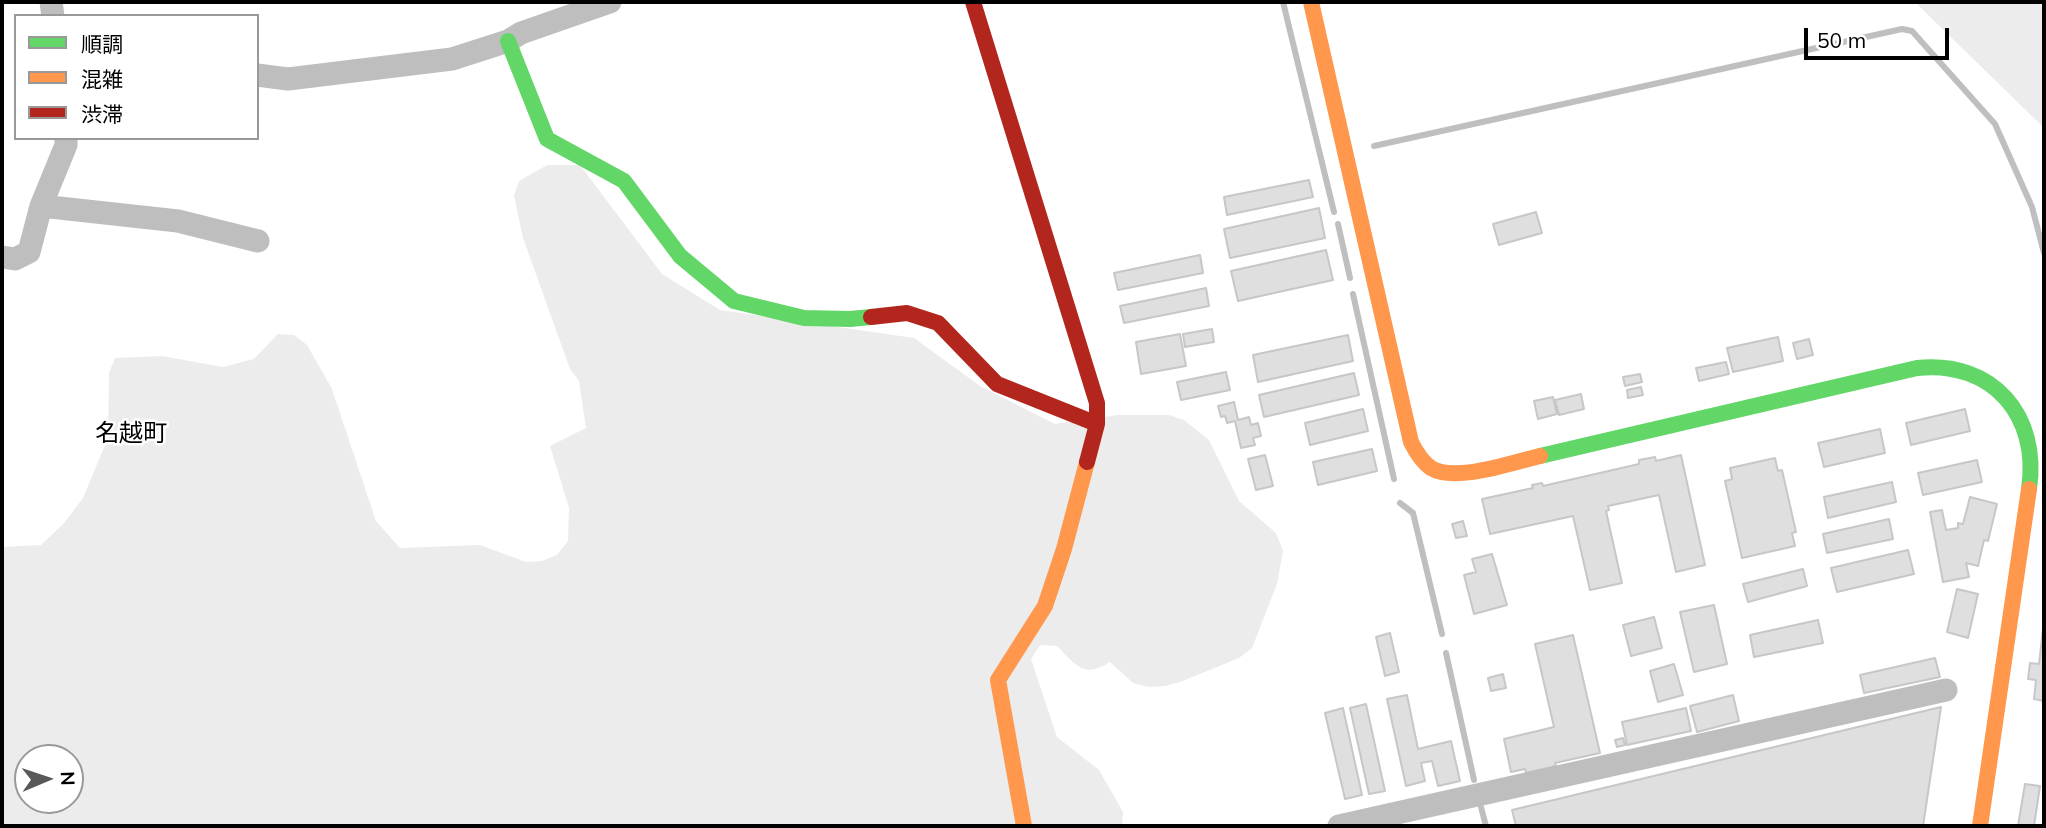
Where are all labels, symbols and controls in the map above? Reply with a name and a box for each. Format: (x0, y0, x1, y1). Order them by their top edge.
legend (14, 14, 259, 140)
scale bar (1808, 14, 1953, 58)
text: 50 m (1817, 27, 1866, 53)
text: 順調 (81, 31, 123, 57)
text: 混雑 (81, 66, 123, 92)
text: 渋滞 (81, 101, 123, 127)
district label: 名越町 (95, 420, 167, 448)
north arrow (14, 744, 84, 814)
text: N (56, 771, 80, 786)

